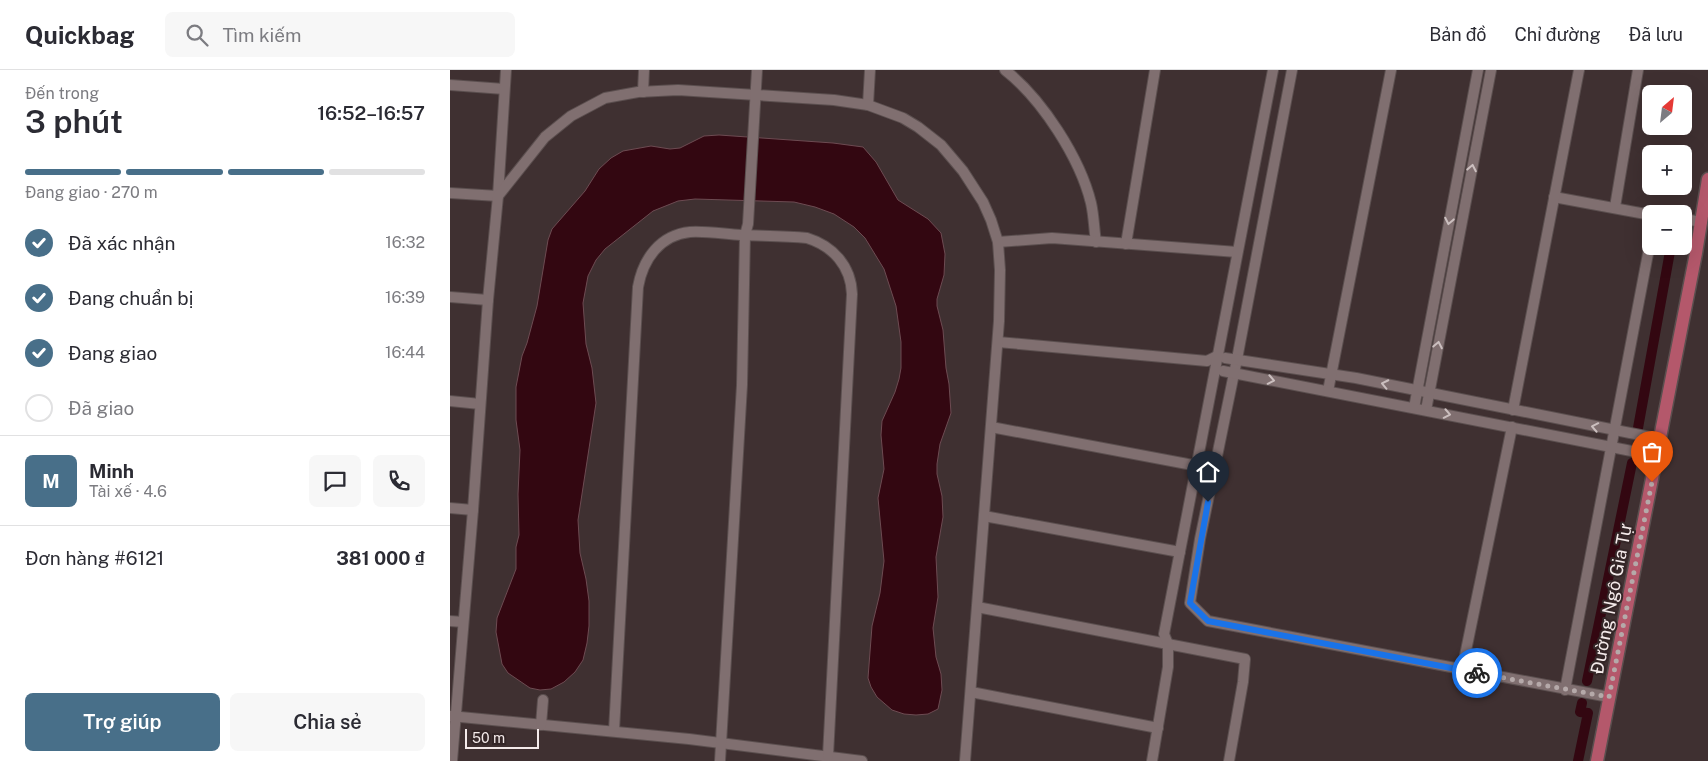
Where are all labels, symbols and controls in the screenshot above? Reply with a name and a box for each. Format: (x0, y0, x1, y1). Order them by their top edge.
search box (165, 12, 515, 57)
text: Quickbag (25, 21, 135, 49)
icon: search (183, 21, 211, 49)
text: Tìm kiếm (223, 24, 302, 46)
text: Bản đồ (1429, 24, 1486, 45)
text: Chỉ đường (1514, 24, 1601, 45)
text: Đã lưu (1629, 24, 1683, 45)
text: Đến trong (25, 84, 99, 103)
north arrow (1642, 85, 1692, 135)
map controls (1642, 85, 1692, 255)
text: 16:52–16:57 (317, 102, 425, 124)
text: 3 phút (25, 103, 123, 140)
button: + (1642, 145, 1692, 195)
one-way arrow (1466, 164, 1477, 173)
text: Đang giao · 270 m (25, 183, 158, 202)
button: − (1642, 205, 1692, 255)
one-way arrow (1445, 217, 1455, 225)
icon: check (25, 229, 53, 257)
text: Đã xác nhận (68, 232, 176, 254)
text: 16:32 (385, 233, 425, 252)
icon: check (25, 284, 53, 312)
text: Đang chuẩn bị (68, 287, 193, 309)
text: 16:39 (385, 288, 425, 307)
icon: check (25, 339, 53, 367)
one-way arrow (1432, 341, 1442, 350)
text: Đang giao (68, 342, 157, 364)
text: 16:44 (385, 343, 425, 362)
one-way arrow (1266, 374, 1275, 385)
one-way arrow (1380, 379, 1389, 390)
text: Đã giao (68, 397, 134, 419)
one-way arrow (1443, 409, 1452, 419)
one-way arrow (1591, 422, 1600, 432)
pin (1631, 431, 1673, 482)
icon: bag (1638, 438, 1666, 466)
pin (1187, 451, 1229, 502)
button: chat (309, 455, 361, 507)
button: phone (373, 455, 425, 507)
icon: home (1194, 458, 1222, 486)
text: Minh (89, 460, 134, 482)
text: M (42, 470, 60, 492)
text: Tài xế · 4.6 (89, 482, 167, 501)
street label: Đường Ngô Gia Tự (1586, 522, 1636, 676)
text: Đơn hàng #6121 (25, 547, 164, 569)
text: 381 000 ₫ (336, 547, 425, 569)
courier (1452, 648, 1502, 698)
icon: bike (1463, 659, 1491, 687)
button: Trợ giúp (25, 693, 220, 751)
button: Chia sẻ (230, 693, 425, 751)
scale bar (465, 726, 539, 749)
text: 50 m (472, 730, 505, 746)

